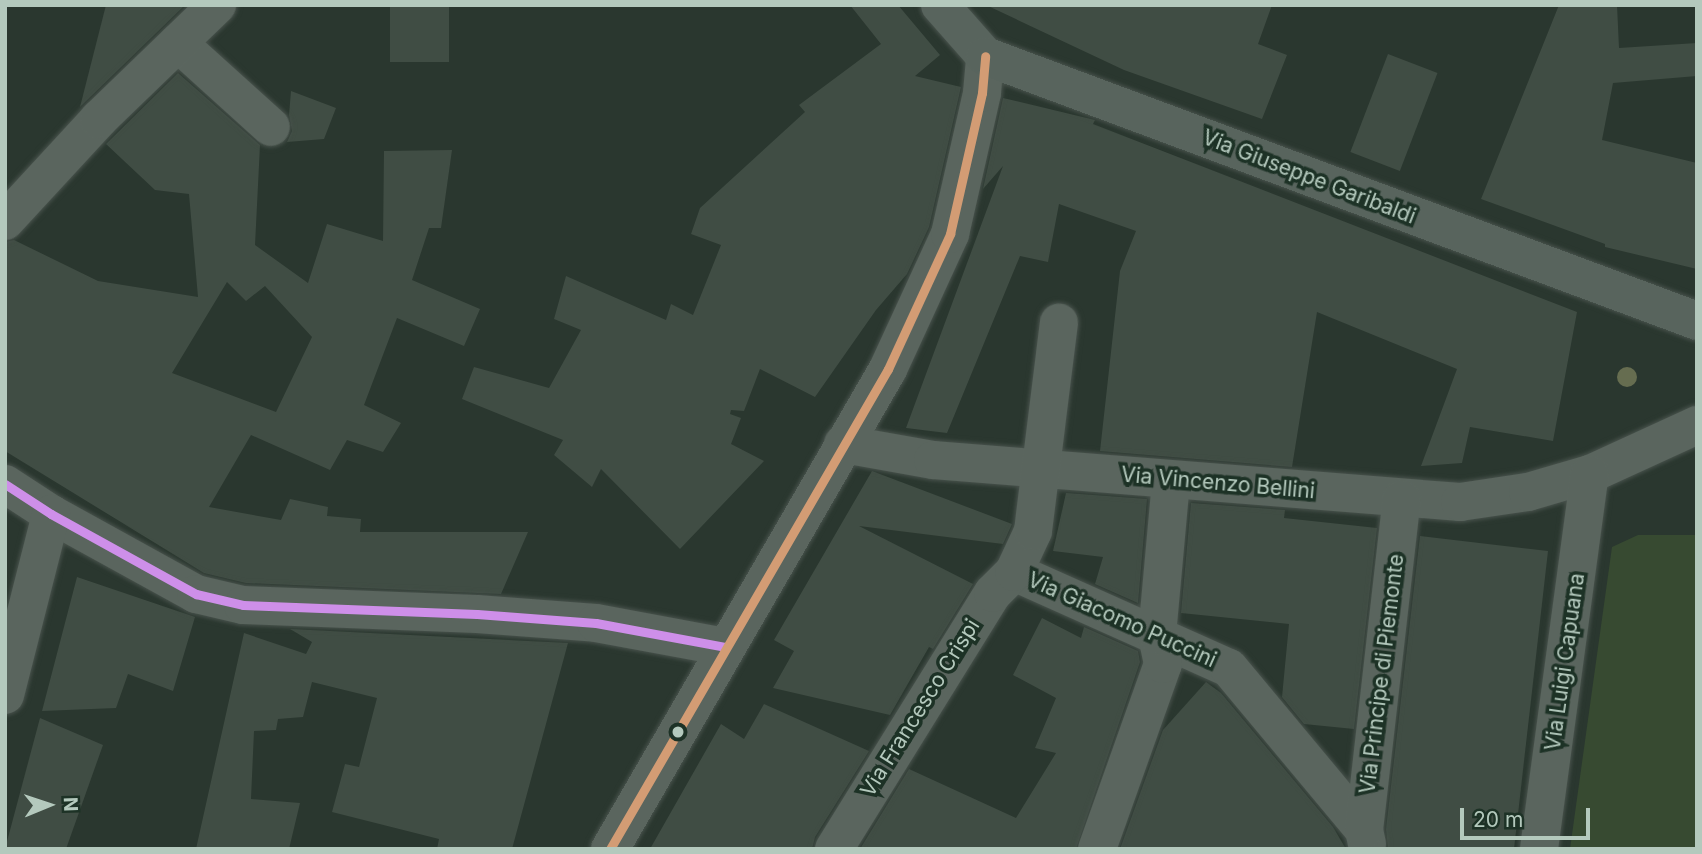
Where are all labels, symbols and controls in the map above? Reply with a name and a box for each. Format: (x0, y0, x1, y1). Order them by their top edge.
street label: Via Giuseppe Garibaldi (1199, 125, 1419, 229)
street label: Via Vincenzo Bellini (1120, 462, 1316, 504)
street label: Via Principe di Piemonte (1355, 553, 1409, 795)
street label: Via Giacomo Puccini (1024, 567, 1220, 673)
street label: Via Luigi Capuana (1540, 572, 1590, 752)
street label: Via Francesco Crispi (855, 615, 985, 801)
unlabelled marker (671, 725, 685, 739)
north arrow (14, 770, 84, 840)
scale bar (1464, 794, 1594, 838)
text: N (59, 797, 82, 812)
text: 20 m (1473, 807, 1523, 832)

